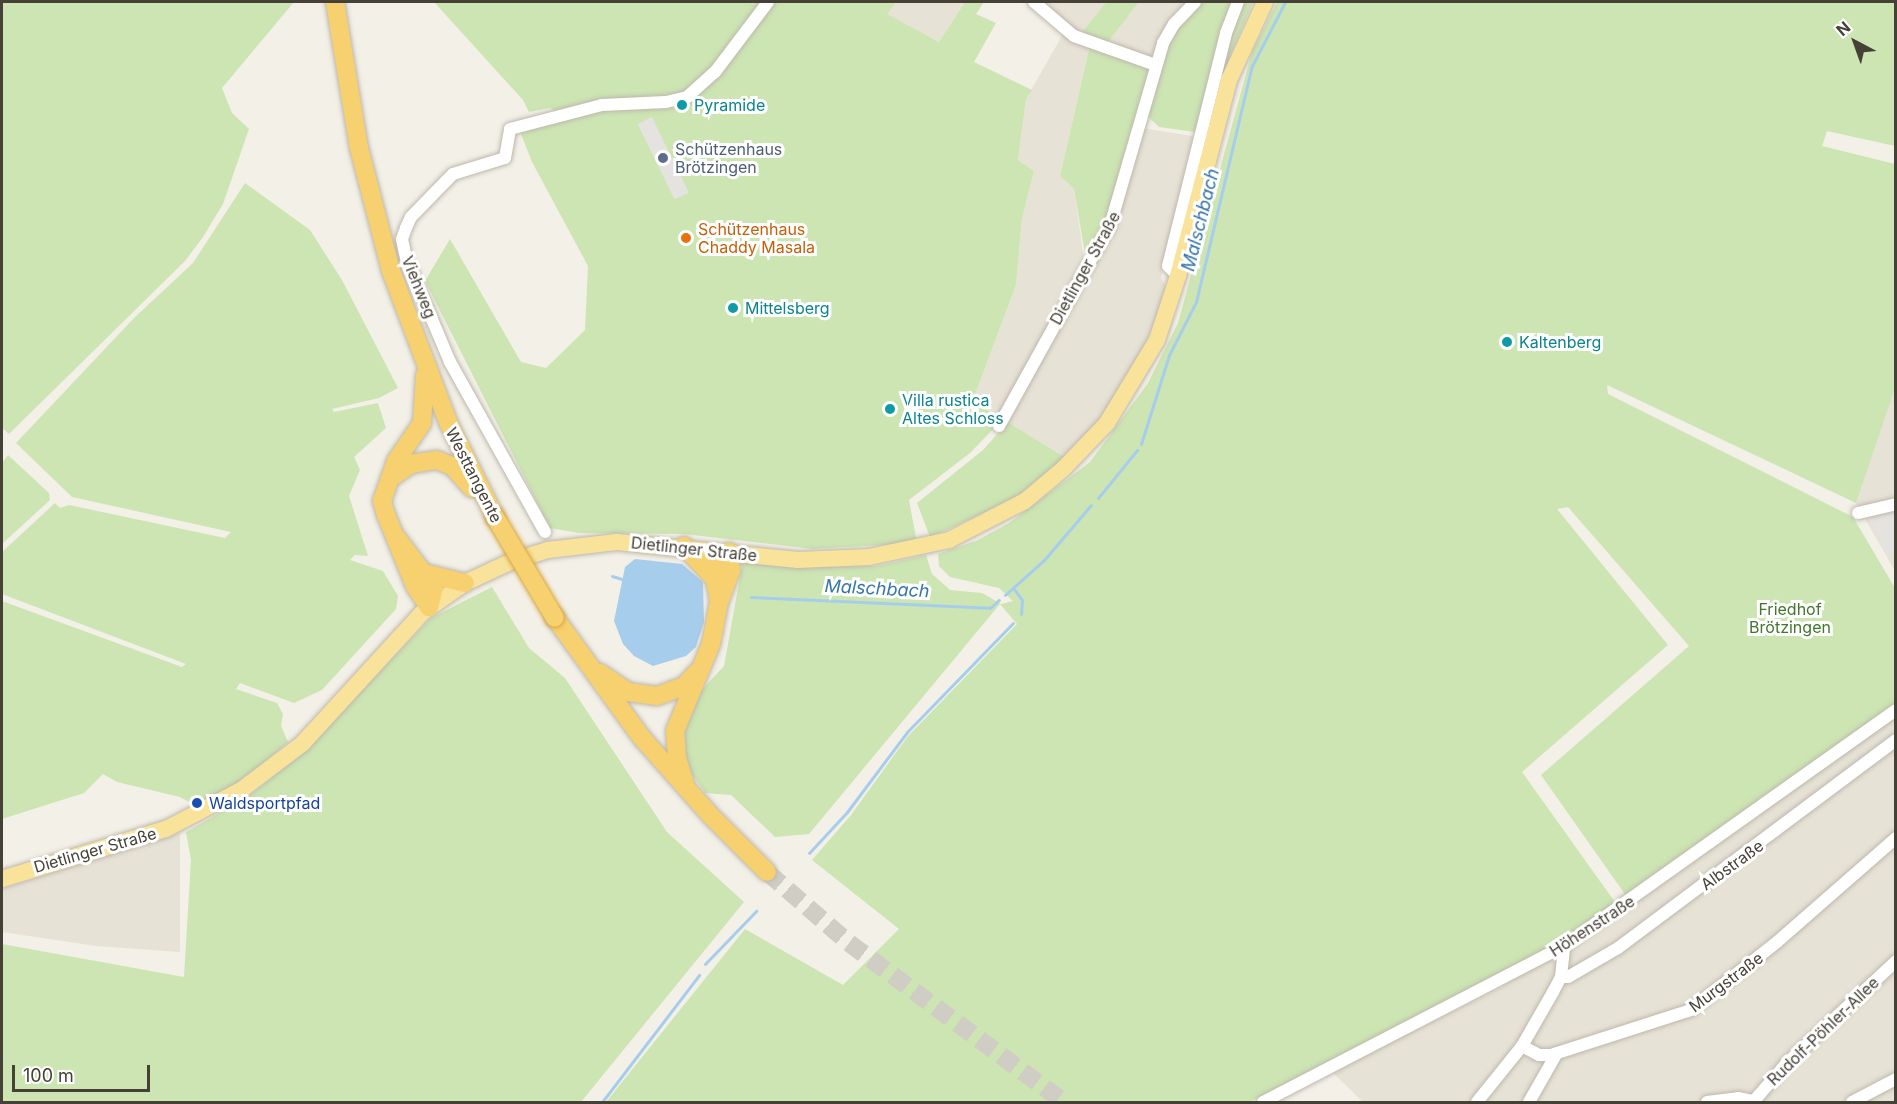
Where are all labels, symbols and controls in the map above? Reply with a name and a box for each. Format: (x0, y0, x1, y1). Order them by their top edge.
north arrow (1825, 12, 1885, 72)
text: N (1832, 17, 1854, 40)
place label: Pyramide (694, 95, 765, 115)
marker: Pyramide (675, 98, 689, 112)
place label: Schützenhaus Brötzingen (675, 139, 782, 177)
marker: Schützenhaus Brötzingen (656, 151, 670, 165)
water label: Malschbach (1178, 166, 1224, 274)
street label: Dietlinger Straße (1046, 208, 1124, 328)
place label: Schützenhaus Chaddy Masala (698, 219, 815, 257)
marker: Schützenhaus Chaddy Masala (679, 231, 693, 245)
street label: Viehweg (398, 253, 440, 321)
place label: Mittelsberg (745, 298, 830, 318)
marker: Mittelsberg (726, 301, 740, 315)
place label: Kaltenberg (1519, 332, 1601, 352)
marker: Kaltenberg (1500, 335, 1514, 349)
place label: Villa rustica Altes Schloss (902, 390, 1004, 428)
marker: Villa rustica Altes Schloss (883, 402, 897, 416)
street label: Westtangente (442, 424, 506, 526)
street label: Dietlinger Straße (630, 533, 758, 565)
water label: Malschbach (824, 575, 930, 603)
park label: Friedhof Brötzingen (1749, 599, 1831, 637)
place label: Waldsportpfad (209, 793, 320, 813)
marker: Waldsportpfad (190, 796, 204, 810)
street label: Dietlinger Straße (32, 823, 158, 877)
street label: Albstraße (1697, 836, 1767, 894)
street label: Höhenstraße (1546, 891, 1638, 961)
street label: Murgstraße (1685, 948, 1767, 1016)
street label: Rudolf-Pöhler-Allee (1763, 973, 1883, 1089)
scale bar (15, 1053, 153, 1091)
text: 100 m (23, 1065, 74, 1086)

